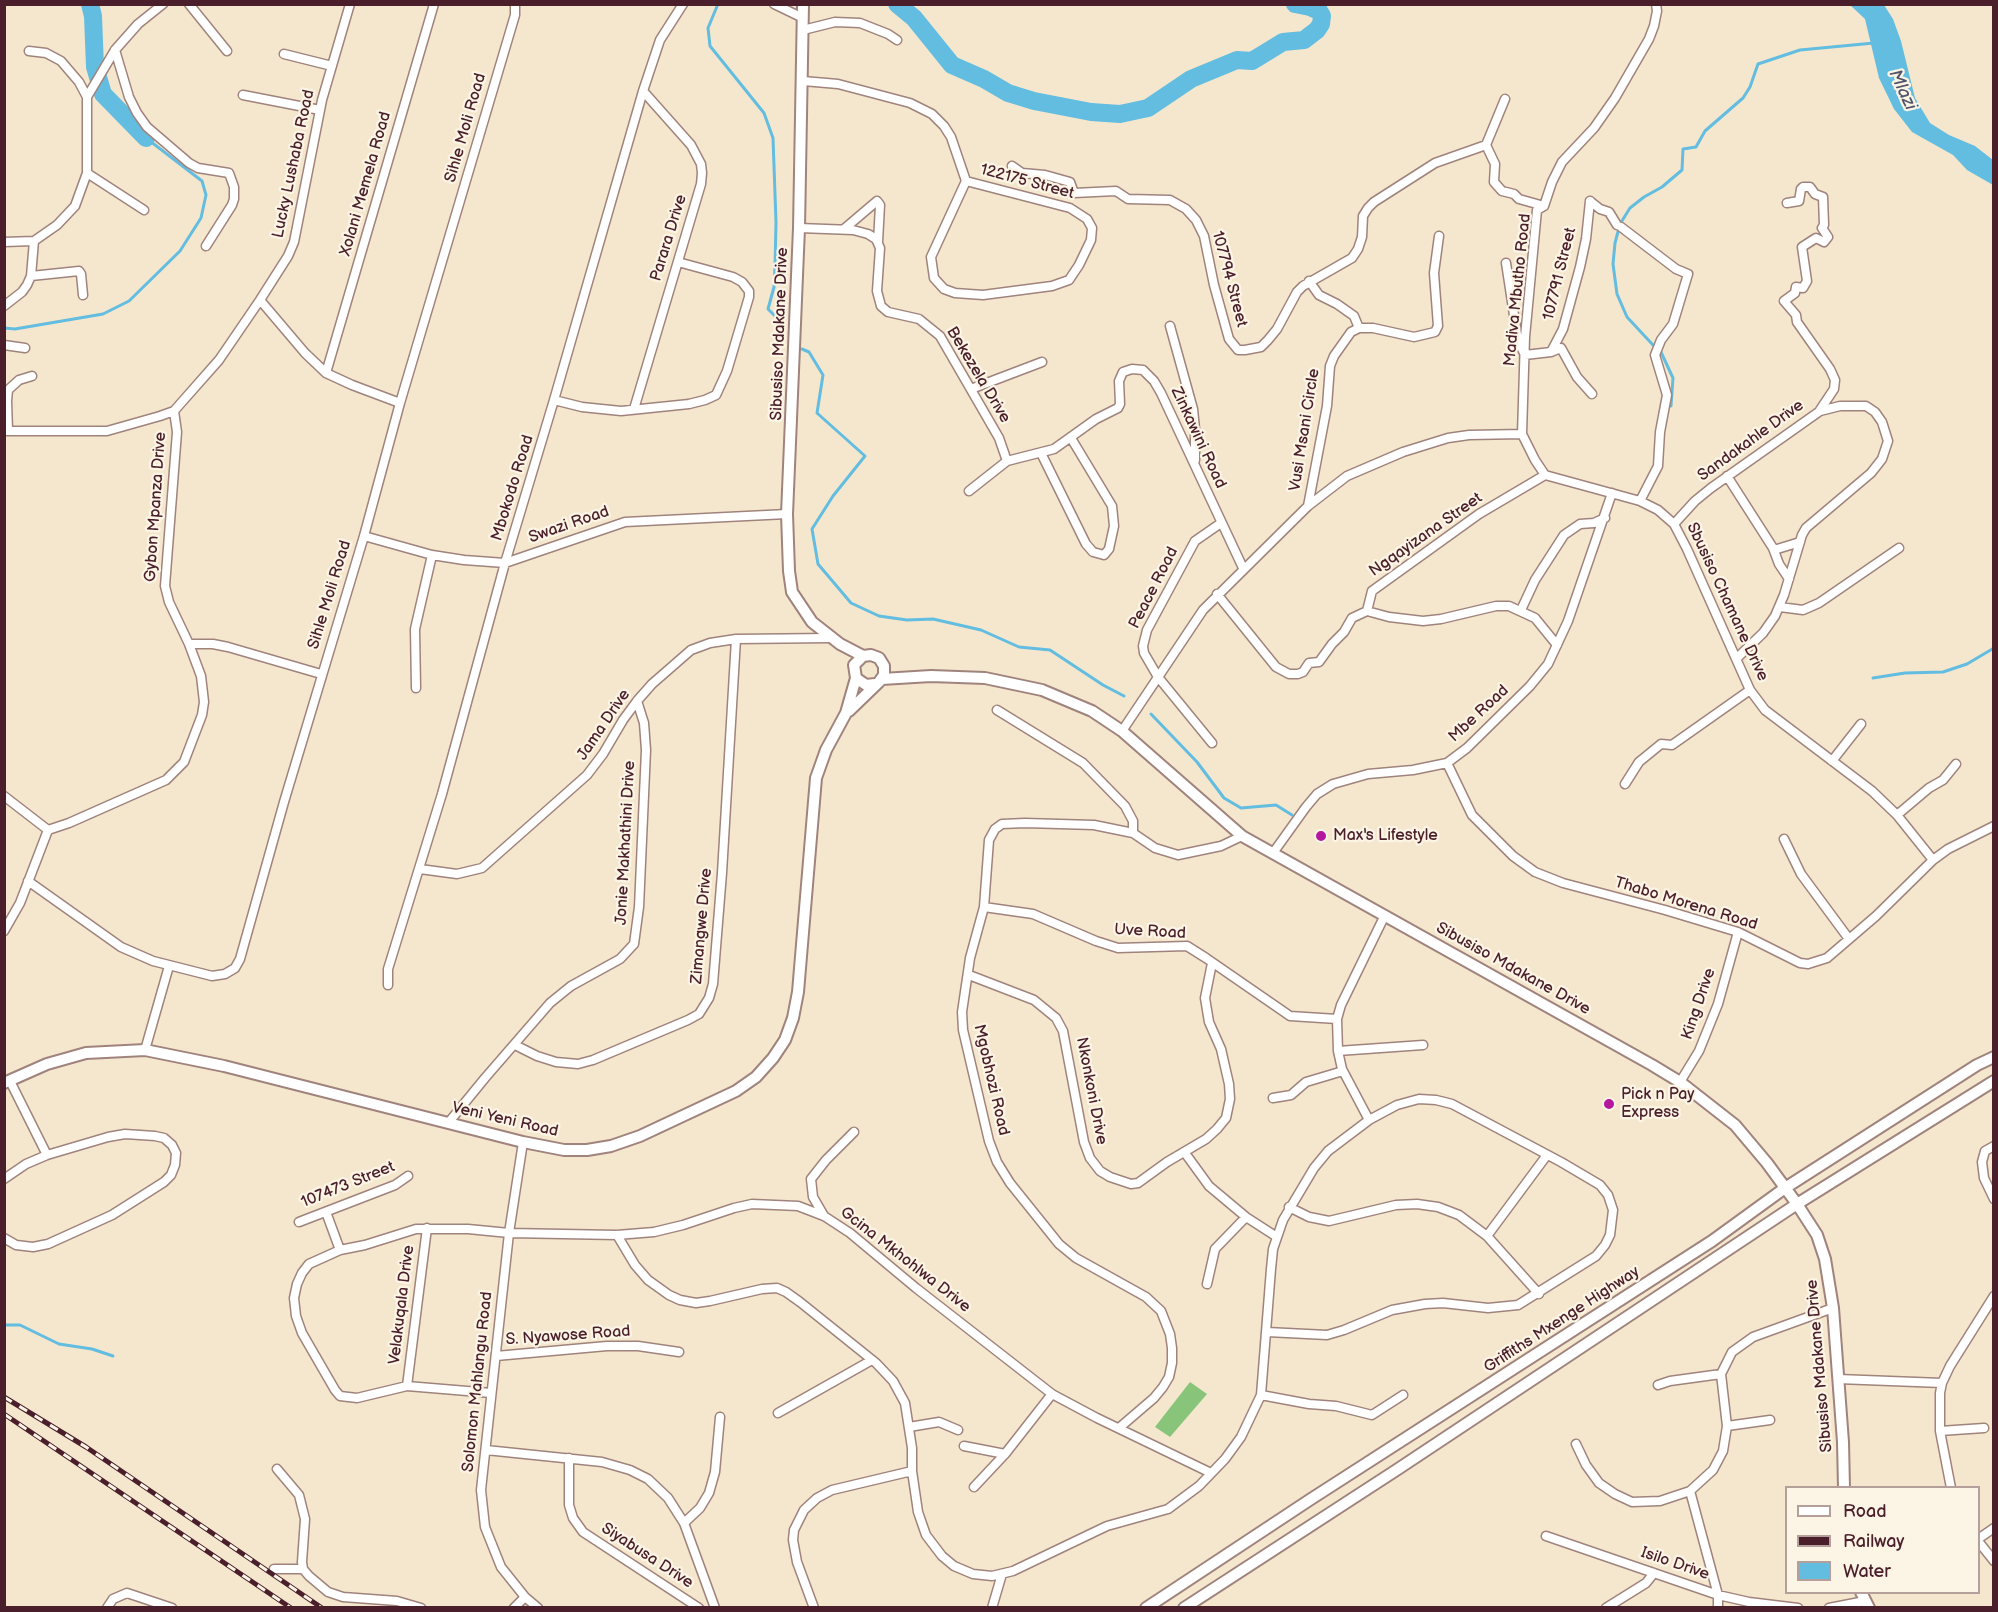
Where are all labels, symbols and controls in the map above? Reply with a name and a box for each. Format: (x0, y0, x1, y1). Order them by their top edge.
water label: Mlazi (1883, 66, 1921, 114)
street label: Sihle Moli Road (441, 71, 491, 185)
street label: Lucky Lushaba Road (269, 88, 319, 240)
street label: Xolani Memela Road (336, 110, 396, 258)
street label: 122175 Street (978, 160, 1076, 204)
street label: Parara Drive (647, 192, 691, 284)
street label: Madiva Mbutho Road (1500, 213, 1536, 367)
street label: 107791 Street (1539, 226, 1581, 322)
street label: 107794 Street (1207, 229, 1251, 329)
street label: Sibusiso Mdakane Drive (767, 247, 793, 421)
street label: Bekezela Drive (942, 323, 1014, 427)
street label: Vusi Msani Circle (1286, 367, 1324, 493)
street label: Zinkawini Road (1166, 384, 1230, 492)
street label: Sandakahle Drive (1694, 396, 1808, 486)
street label: Gybon Mpanza Drive (141, 431, 171, 583)
street label: Mbokodo Road (488, 433, 538, 543)
street label: Ngqayizana Street (1366, 489, 1486, 581)
street label: Swazi Road (526, 502, 612, 548)
street label: Sbusiso Chamane Drive (1682, 520, 1772, 684)
street label: Sihle Moli Road (304, 538, 356, 652)
street label: Peace Road (1125, 544, 1183, 632)
street label: Mbe Road (1445, 681, 1513, 747)
street label: Jama Drive (573, 686, 635, 764)
street label: Jonie Makhathini Drive (612, 760, 640, 926)
place label: Max's Lifestyle (1333, 826, 1438, 846)
marker: Max's Lifestyle (1314, 829, 1328, 843)
street label: Zimangwe Drive (687, 867, 717, 985)
street label: Thabo Morena Road (1612, 873, 1760, 935)
street label: Sibusiso Mdakane Drive (1433, 919, 1593, 1019)
street label: Uve Road (1114, 921, 1186, 943)
street label: King Drive (1678, 966, 1720, 1042)
street label: Mgobhozi Road (969, 1023, 1013, 1137)
street label: Nkonkoni Drive (1071, 1036, 1111, 1146)
place label: Pick n Pay Express (1621, 1085, 1695, 1123)
marker: Pick n Pay Express (1602, 1097, 1616, 1111)
street label: Veni Yeni Road (450, 1098, 560, 1142)
street label: 107473 Street (298, 1158, 398, 1212)
street label: Gcina Mkhohlwa Drive (836, 1203, 974, 1317)
street label: Velakuqala Drive (385, 1244, 419, 1366)
street label: Griffiths Mxenge Highway (1481, 1262, 1643, 1378)
street label: Sibusiso Mdakane Drive (1803, 1279, 1837, 1453)
street label: Solomon Mahlangu Road (459, 1291, 497, 1473)
street label: S. Nyawose Road (505, 1322, 631, 1350)
legend (1785, 1486, 1980, 1594)
text: Road (1843, 1501, 1887, 1522)
street label: Siyabusa Drive (597, 1519, 697, 1593)
text: Railway (1843, 1531, 1905, 1552)
street label: Isilo Drive (1638, 1543, 1712, 1585)
text: Water (1843, 1561, 1891, 1582)

